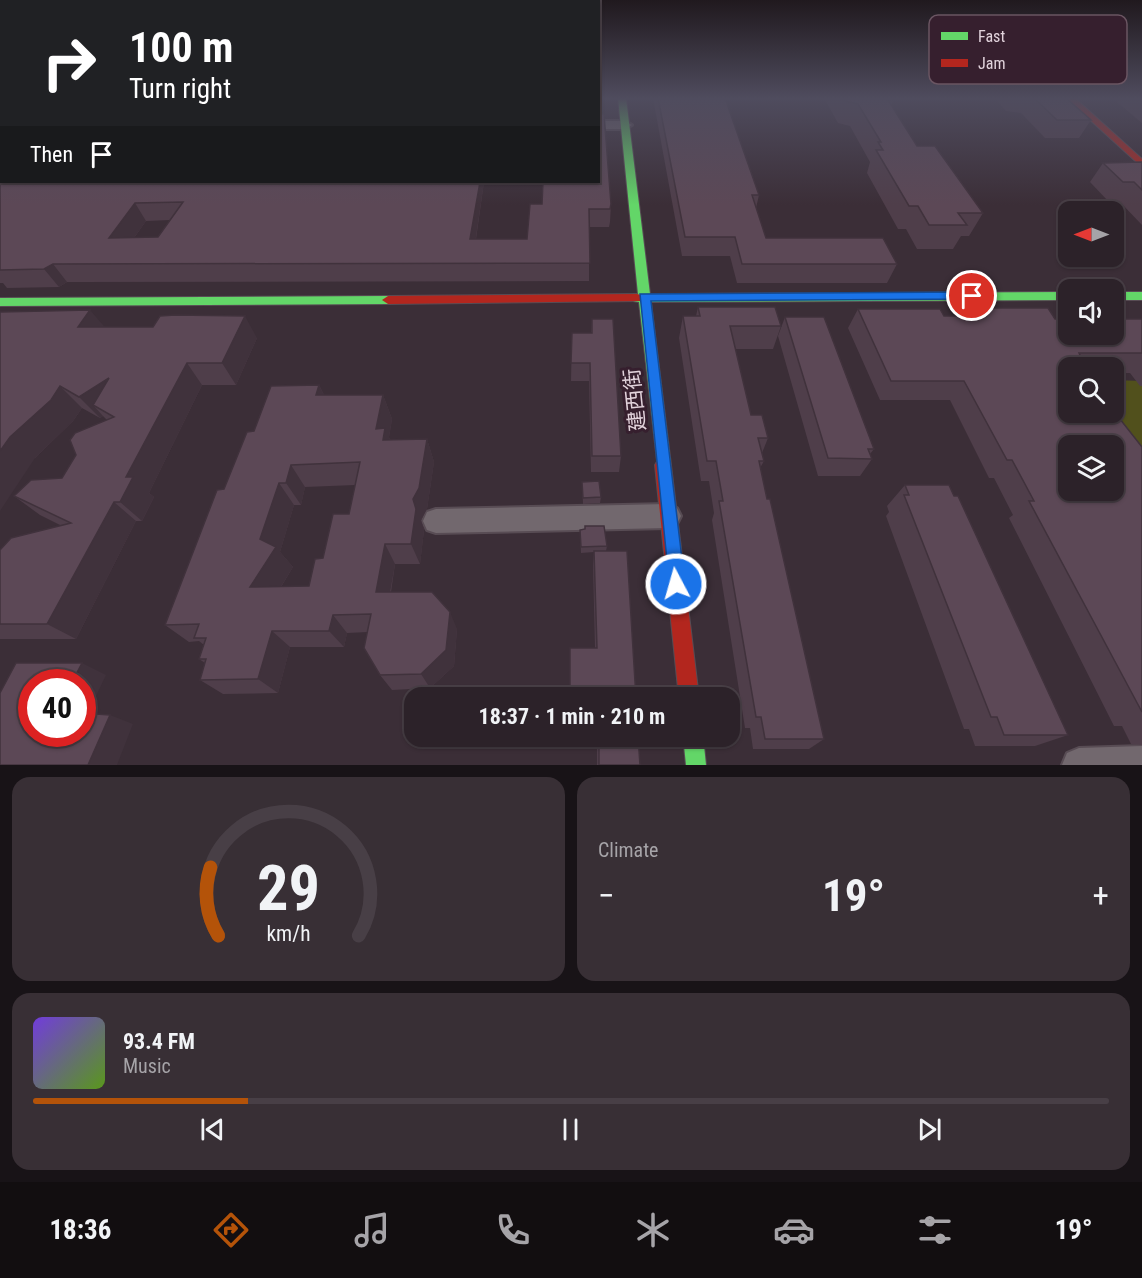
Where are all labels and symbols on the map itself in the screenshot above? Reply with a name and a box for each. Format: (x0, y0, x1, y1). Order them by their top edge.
legend (929, 15, 1127, 84)
text: Fast (978, 27, 1005, 46)
text: Jam (978, 54, 1005, 73)
north arrow (1058, 201, 1124, 267)
pin (946, 270, 997, 321)
street label: 建西街 (620, 367, 650, 433)
position arrow (644, 552, 708, 616)
speed limit sign: 40 (18, 669, 96, 747)

